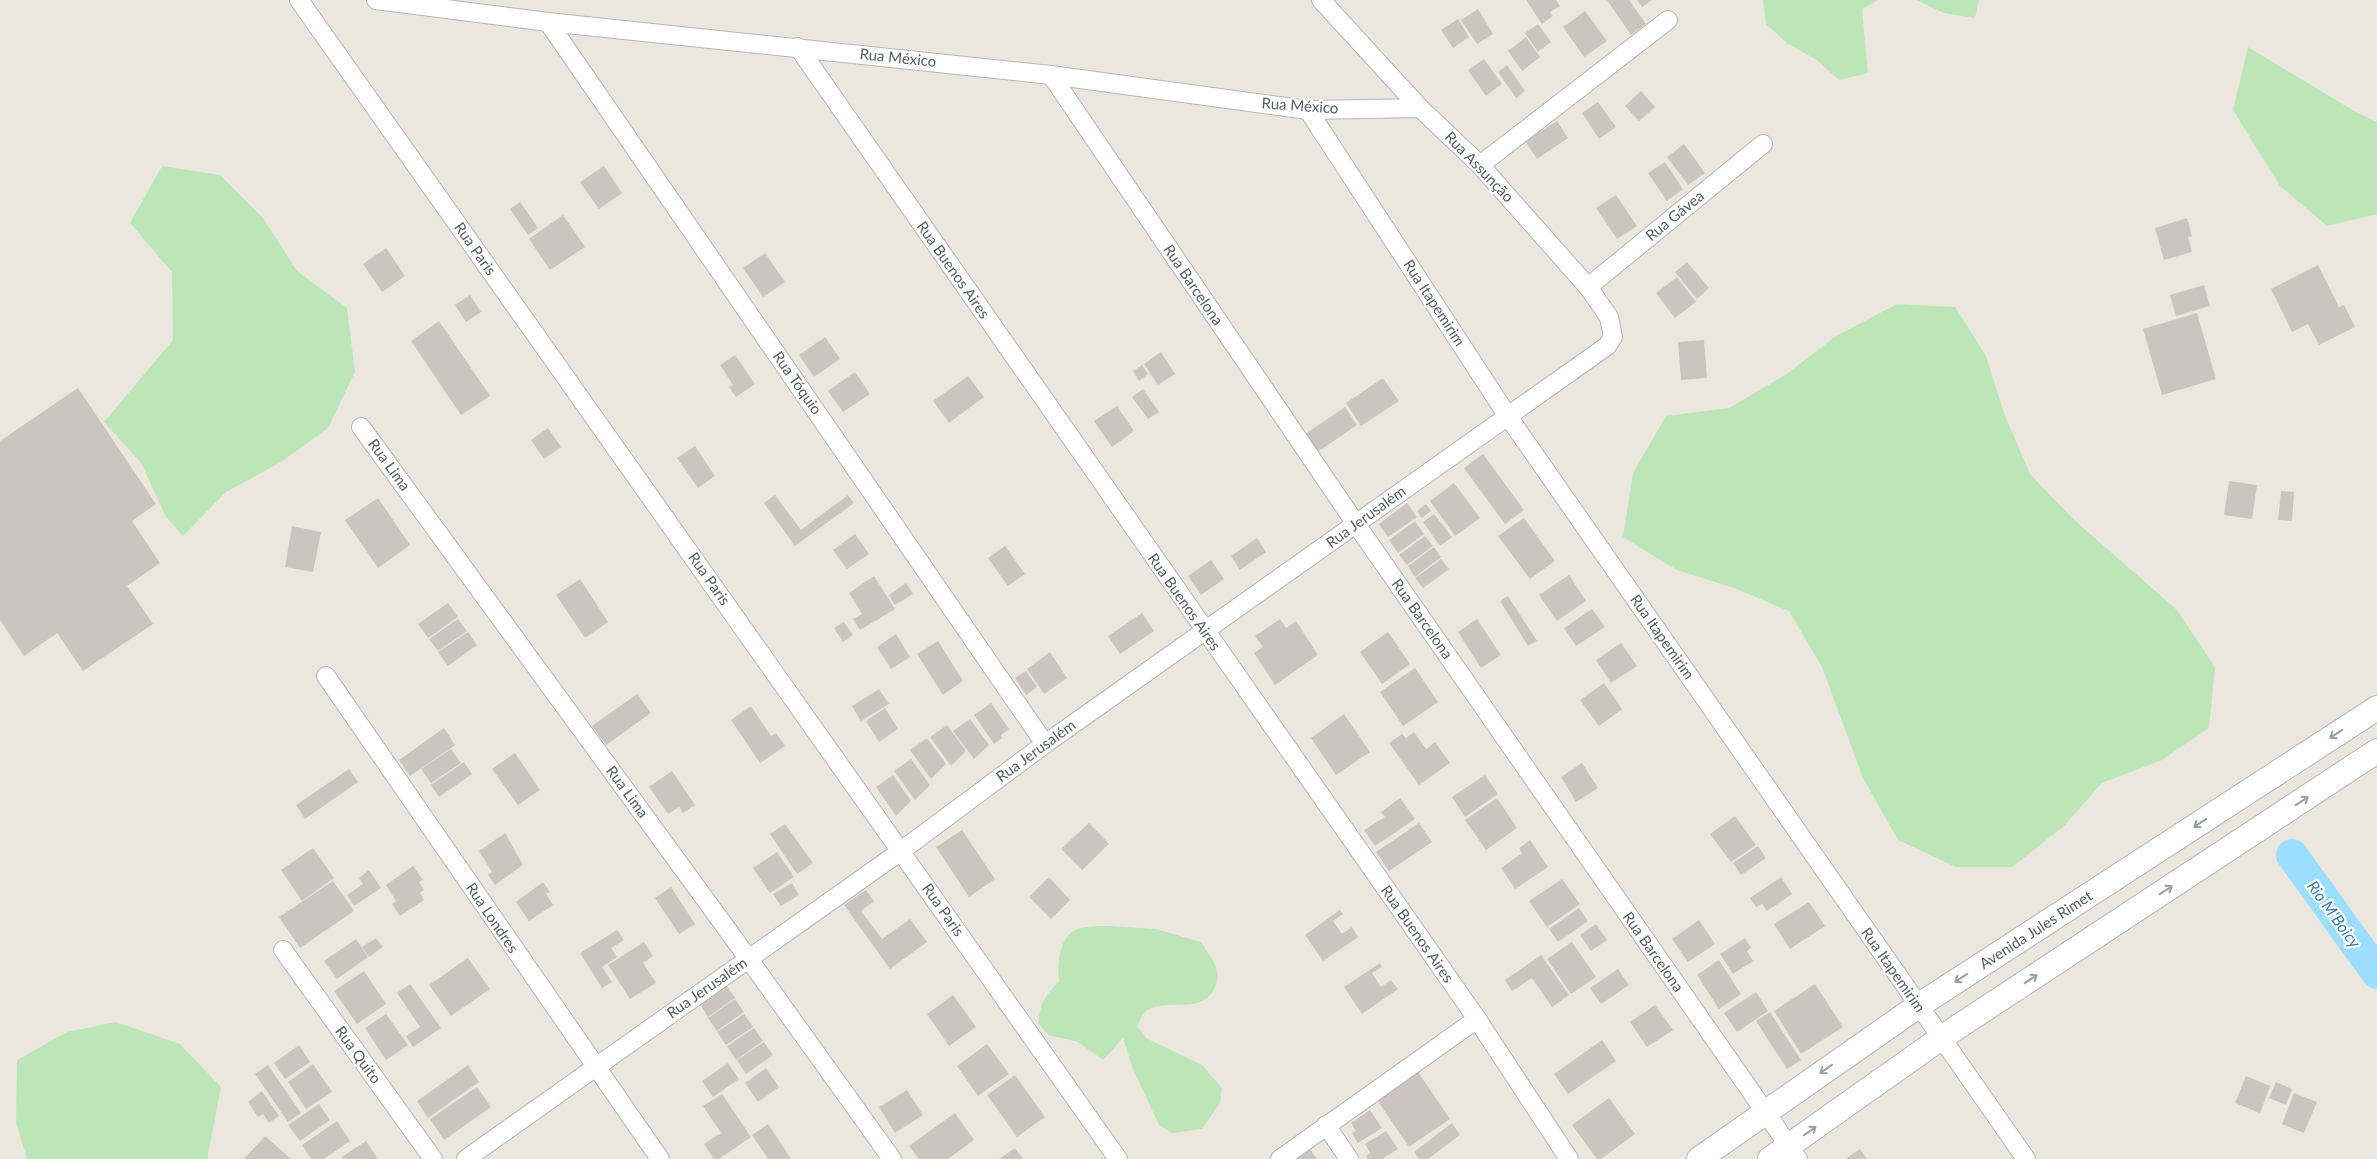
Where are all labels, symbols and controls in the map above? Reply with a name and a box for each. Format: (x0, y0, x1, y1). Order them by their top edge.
street label: Rua México (859, 44, 937, 70)
street label: Rua México (1261, 93, 1339, 117)
street label: Rua Assunção (1442, 127, 1518, 205)
street label: Rua Gávea (1642, 186, 1707, 244)
street label: Rua Buenos Aires (914, 217, 994, 322)
street label: Rua Paris (451, 218, 501, 278)
street label: Rua Barcelona (1160, 241, 1228, 328)
street label: Rua Itapemirim (1400, 256, 1469, 349)
street label: Rua Tóquio (770, 347, 826, 417)
street label: Rua Lima (365, 435, 415, 494)
street label: Rua Jerusalém (1322, 481, 1409, 551)
street label: Rua Paris (685, 548, 735, 608)
street label: Rua Buenos Aires (1145, 549, 1225, 654)
street label: Rua Barcelona (1389, 575, 1457, 662)
street label: Rua Itapemirim (1627, 591, 1699, 682)
street label: Rua Jerusalém (992, 715, 1079, 785)
one-way arrow (2329, 729, 2343, 740)
street label: Rua Lima (603, 762, 653, 821)
one-way arrow (2295, 795, 2309, 806)
one-way arrow (2193, 818, 2207, 828)
water label: Rio M'Boicy (2304, 876, 2365, 951)
street label: Rua Londres (463, 879, 523, 956)
street label: Rua Paris (919, 879, 969, 939)
street label: Rua Buenos Aires (1378, 881, 1458, 986)
one-way arrow (2159, 885, 2173, 895)
street label: Avenida Jules Rimet (1976, 886, 2096, 972)
street label: Rua Barcelona (1620, 908, 1688, 995)
street label: Rua Itapemirim (1858, 924, 1930, 1015)
street label: Rua Jerusalém (663, 953, 750, 1021)
one-way arrow (1954, 973, 1968, 984)
one-way arrow (2023, 974, 2037, 984)
street label: Rua Quito (332, 1022, 386, 1087)
one-way arrow (1820, 1064, 1834, 1074)
one-way arrow (1803, 1126, 1817, 1136)

